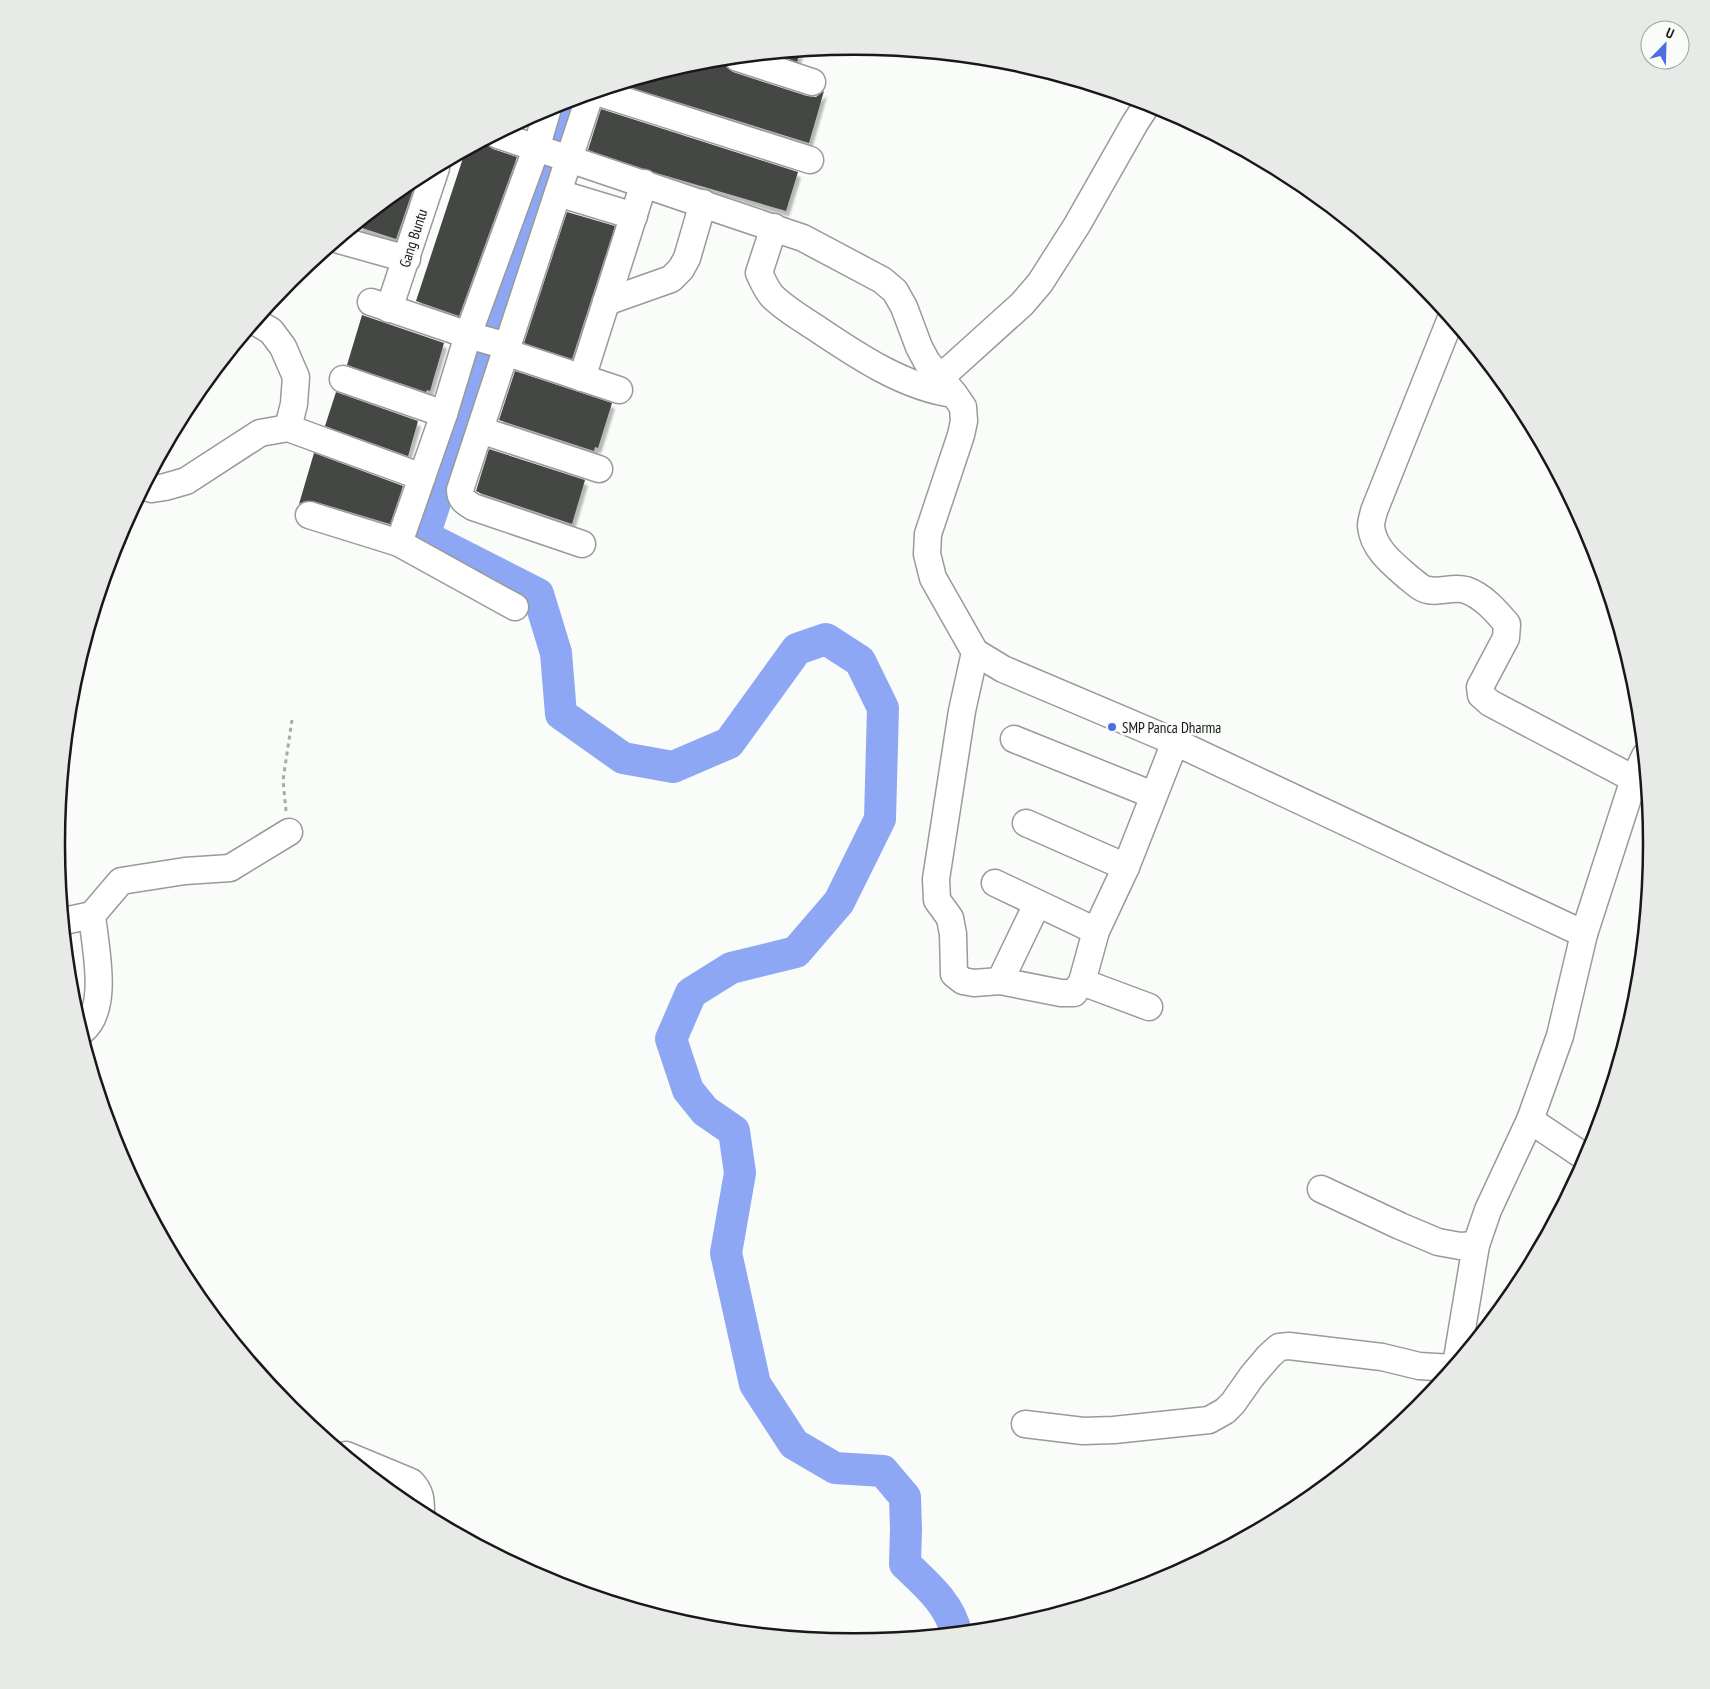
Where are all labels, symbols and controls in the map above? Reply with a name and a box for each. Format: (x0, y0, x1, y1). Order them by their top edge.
north arrow (1640, 20, 1690, 70)
text: U (1663, 23, 1677, 43)
street label: Gang Buntu (395, 206, 431, 270)
place label: SMP Panca Dharma (1122, 718, 1221, 737)
marker: SMP Panca Dharma (1106, 721, 1118, 733)

